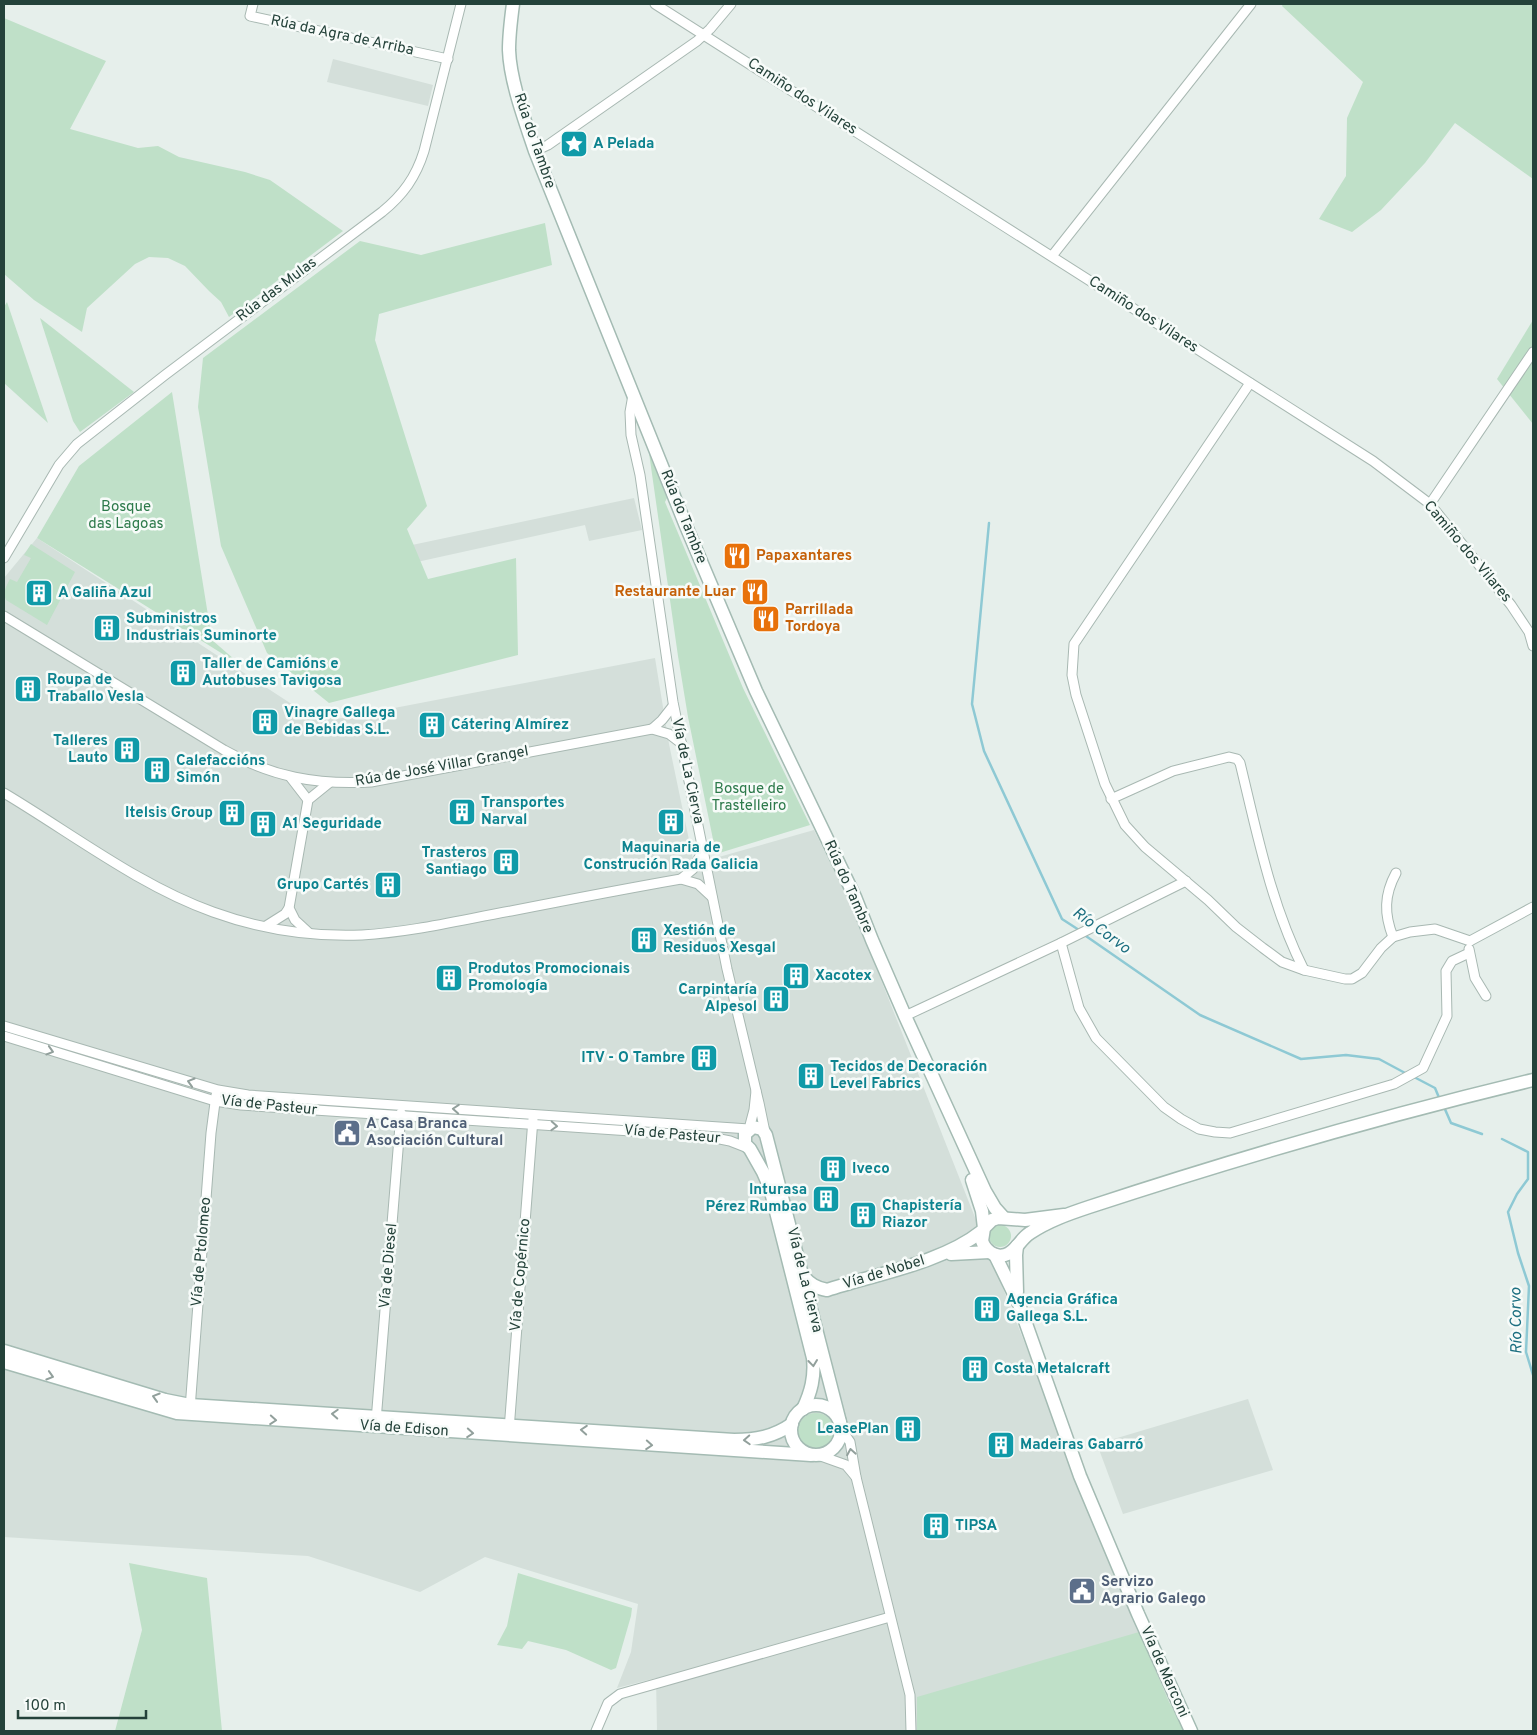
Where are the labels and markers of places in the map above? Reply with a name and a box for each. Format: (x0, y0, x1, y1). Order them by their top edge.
place icon: A Pelada (559, 129, 589, 159)
place label: A Pelada (593, 135, 654, 154)
restaurant icon: Papaxantares (722, 541, 752, 571)
place label: Papaxantares (756, 547, 852, 566)
restaurant icon: Restaurante Luar (740, 577, 770, 607)
building icon: A Galiña Azul (24, 578, 54, 608)
place label: Restaurante Luar (615, 583, 737, 602)
place label: A Galiña Azul (58, 584, 152, 603)
place label: Parrillada Tordoya (785, 601, 853, 637)
restaurant icon: Parrillada Tordoya (751, 604, 781, 634)
place label: Subministros Industriais Suminorte (126, 610, 277, 646)
building icon: Subministros Industriais Suminorte (92, 613, 122, 643)
place label: Taller de Camións e Autobuses Tavigosa (202, 655, 342, 691)
building icon: Taller de Camións e Autobuses Tavigosa (168, 658, 198, 688)
place label: Roupa de Traballo Vesla (47, 671, 144, 707)
building icon: Roupa de Traballo Vesla (13, 674, 43, 704)
place label: Vinagre Gallega de Bebidas S.L. (284, 704, 395, 740)
building icon: Vinagre Gallega de Bebidas S.L. (250, 707, 280, 737)
building icon: Cátering Almírez (417, 710, 447, 740)
place label: Cátering Almírez (451, 716, 569, 735)
place label: Talleres Lauto (53, 732, 108, 768)
building icon: Talleres Lauto (112, 735, 142, 765)
place label: Calefaccións Simón (176, 752, 266, 788)
building icon: Calefaccións Simón (142, 755, 172, 785)
place label: Transportes Narval (481, 794, 565, 830)
building icon: Transportes Narval (447, 797, 477, 827)
building icon: Itelsis Group (217, 798, 247, 828)
place label: Itelsis Group (125, 804, 213, 823)
building icon: Maquinaria de Construción Rada Galicia (656, 807, 686, 837)
building icon: A1 Seguridade (248, 809, 278, 839)
place label: A1 Seguridade (282, 815, 382, 834)
place label: Maquinaria de Construción Rada Galicia (584, 839, 758, 875)
place label: Trasteros Santiago (422, 844, 487, 880)
building icon: Trasteros Santiago (491, 847, 521, 877)
building icon: Grupo Cartés (373, 870, 403, 900)
place label: Grupo Cartés (277, 876, 369, 895)
place label: Xestión de Residuos Xesgal (663, 922, 776, 958)
building icon: Xestión de Residuos Xesgal (629, 925, 659, 955)
place label: Produtos Promocionais Promología (468, 960, 630, 996)
building icon: Xacotex (781, 961, 811, 991)
building icon: Produtos Promocionais Promología (434, 963, 464, 993)
place label: Xacotex (815, 967, 872, 986)
place label: Carpintaría Alpesol (678, 981, 757, 1017)
building icon: Carpintaría Alpesol (761, 984, 791, 1014)
building icon: ITV - O Tambre (689, 1043, 719, 1073)
place label: ITV - O Tambre (581, 1049, 685, 1068)
place label: Tecidos de Decoración Level Fabrics (830, 1058, 987, 1094)
building icon: Tecidos de Decoración Level Fabrics (796, 1061, 826, 1091)
place label: A Casa Branca Asociación Cultural (366, 1115, 503, 1151)
public building icon: A Casa Branca Asociación Cultural (332, 1118, 362, 1148)
building icon: Iveco (818, 1154, 848, 1184)
place label: Iveco (852, 1160, 890, 1179)
place label: Inturasa Pérez Rumbao (705, 1181, 807, 1217)
building icon: Inturasa Pérez Rumbao (811, 1184, 841, 1214)
place label: Chapistería Riazor (882, 1197, 962, 1233)
building icon: Chapistería Riazor (848, 1200, 878, 1230)
place label: Agencia Gráfica Gallega S.L. (1006, 1291, 1118, 1327)
building icon: Agencia Gráfica Gallega S.L. (972, 1294, 1002, 1324)
building icon: Costa Metalcraft (960, 1354, 990, 1384)
place label: Costa Metalcraft (994, 1360, 1110, 1379)
building icon: LeasePlan (893, 1414, 923, 1444)
place label: LeasePlan (817, 1420, 889, 1439)
building icon: Madeiras Gabarró (986, 1430, 1016, 1460)
place label: Madeiras Gabarró (1020, 1436, 1144, 1455)
building icon: TIPSA (921, 1511, 951, 1541)
place label: TIPSA (955, 1517, 998, 1536)
place label: Servizo Agrario Galego (1101, 1573, 1206, 1609)
public building icon: Servizo Agrario Galego (1067, 1576, 1097, 1606)

